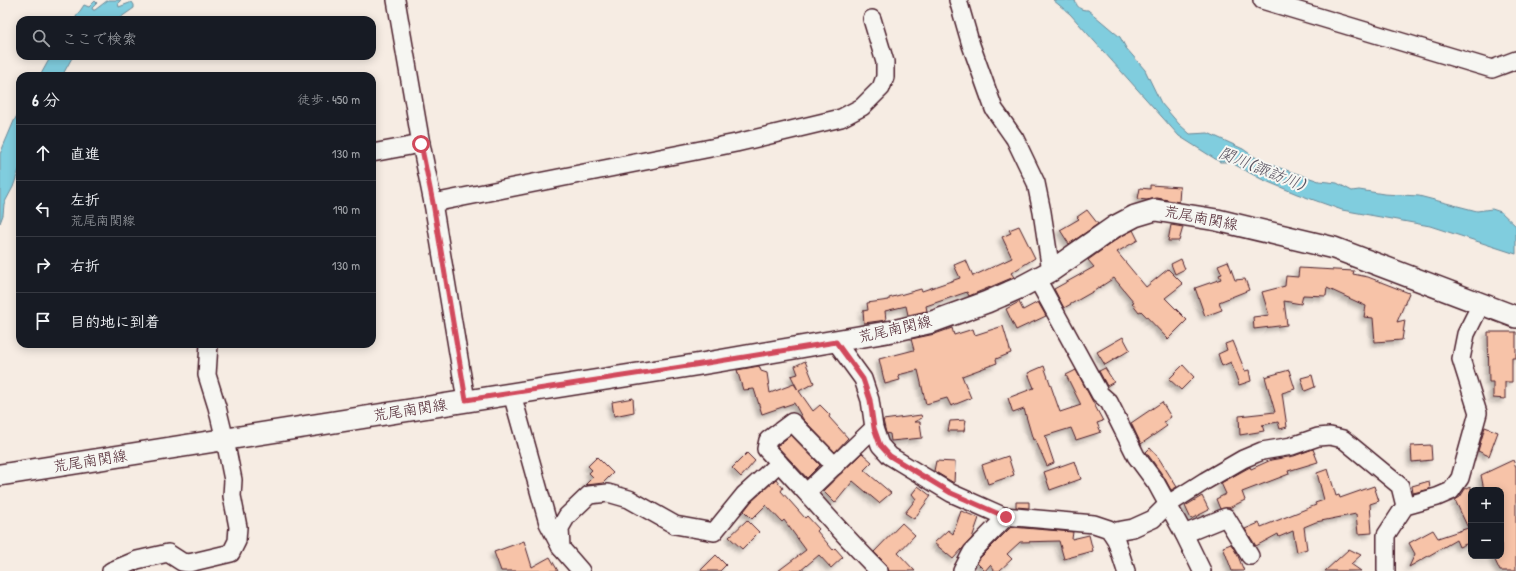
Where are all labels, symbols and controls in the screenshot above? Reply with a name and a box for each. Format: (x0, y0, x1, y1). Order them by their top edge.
search box (16, 16, 376, 60)
icon: search (30, 27, 52, 49)
text: ここで検索 (62, 28, 137, 49)
text: 6 分 (32, 88, 60, 111)
text: 徒歩 · 450 m (297, 90, 360, 108)
route start (412, 135, 430, 153)
water label: 関川(諏訪川) (1216, 141, 1309, 196)
icon: ahead (32, 142, 54, 164)
text: 直進 (70, 143, 100, 164)
text: 130 m (332, 144, 360, 162)
text: 左折 (70, 189, 100, 210)
icon: left (32, 198, 54, 220)
text: 190 m (333, 200, 360, 218)
street label: 荒尾南関線 (1162, 200, 1240, 235)
text: 荒尾南関線 (70, 211, 135, 229)
icon: right (32, 254, 54, 276)
text: 右折 (70, 255, 100, 276)
text: 130 m (332, 256, 360, 274)
icon: arrive (32, 310, 54, 332)
street label: 荒尾南関線 (856, 310, 934, 347)
text: 目的地に到着 (70, 311, 160, 332)
street label: 荒尾南関線 (371, 393, 449, 426)
street label: 荒尾南関線 (51, 444, 129, 477)
map controls (1468, 487, 1504, 559)
button: + (1468, 487, 1504, 523)
route end (997, 508, 1015, 526)
button: − (1468, 523, 1504, 559)

